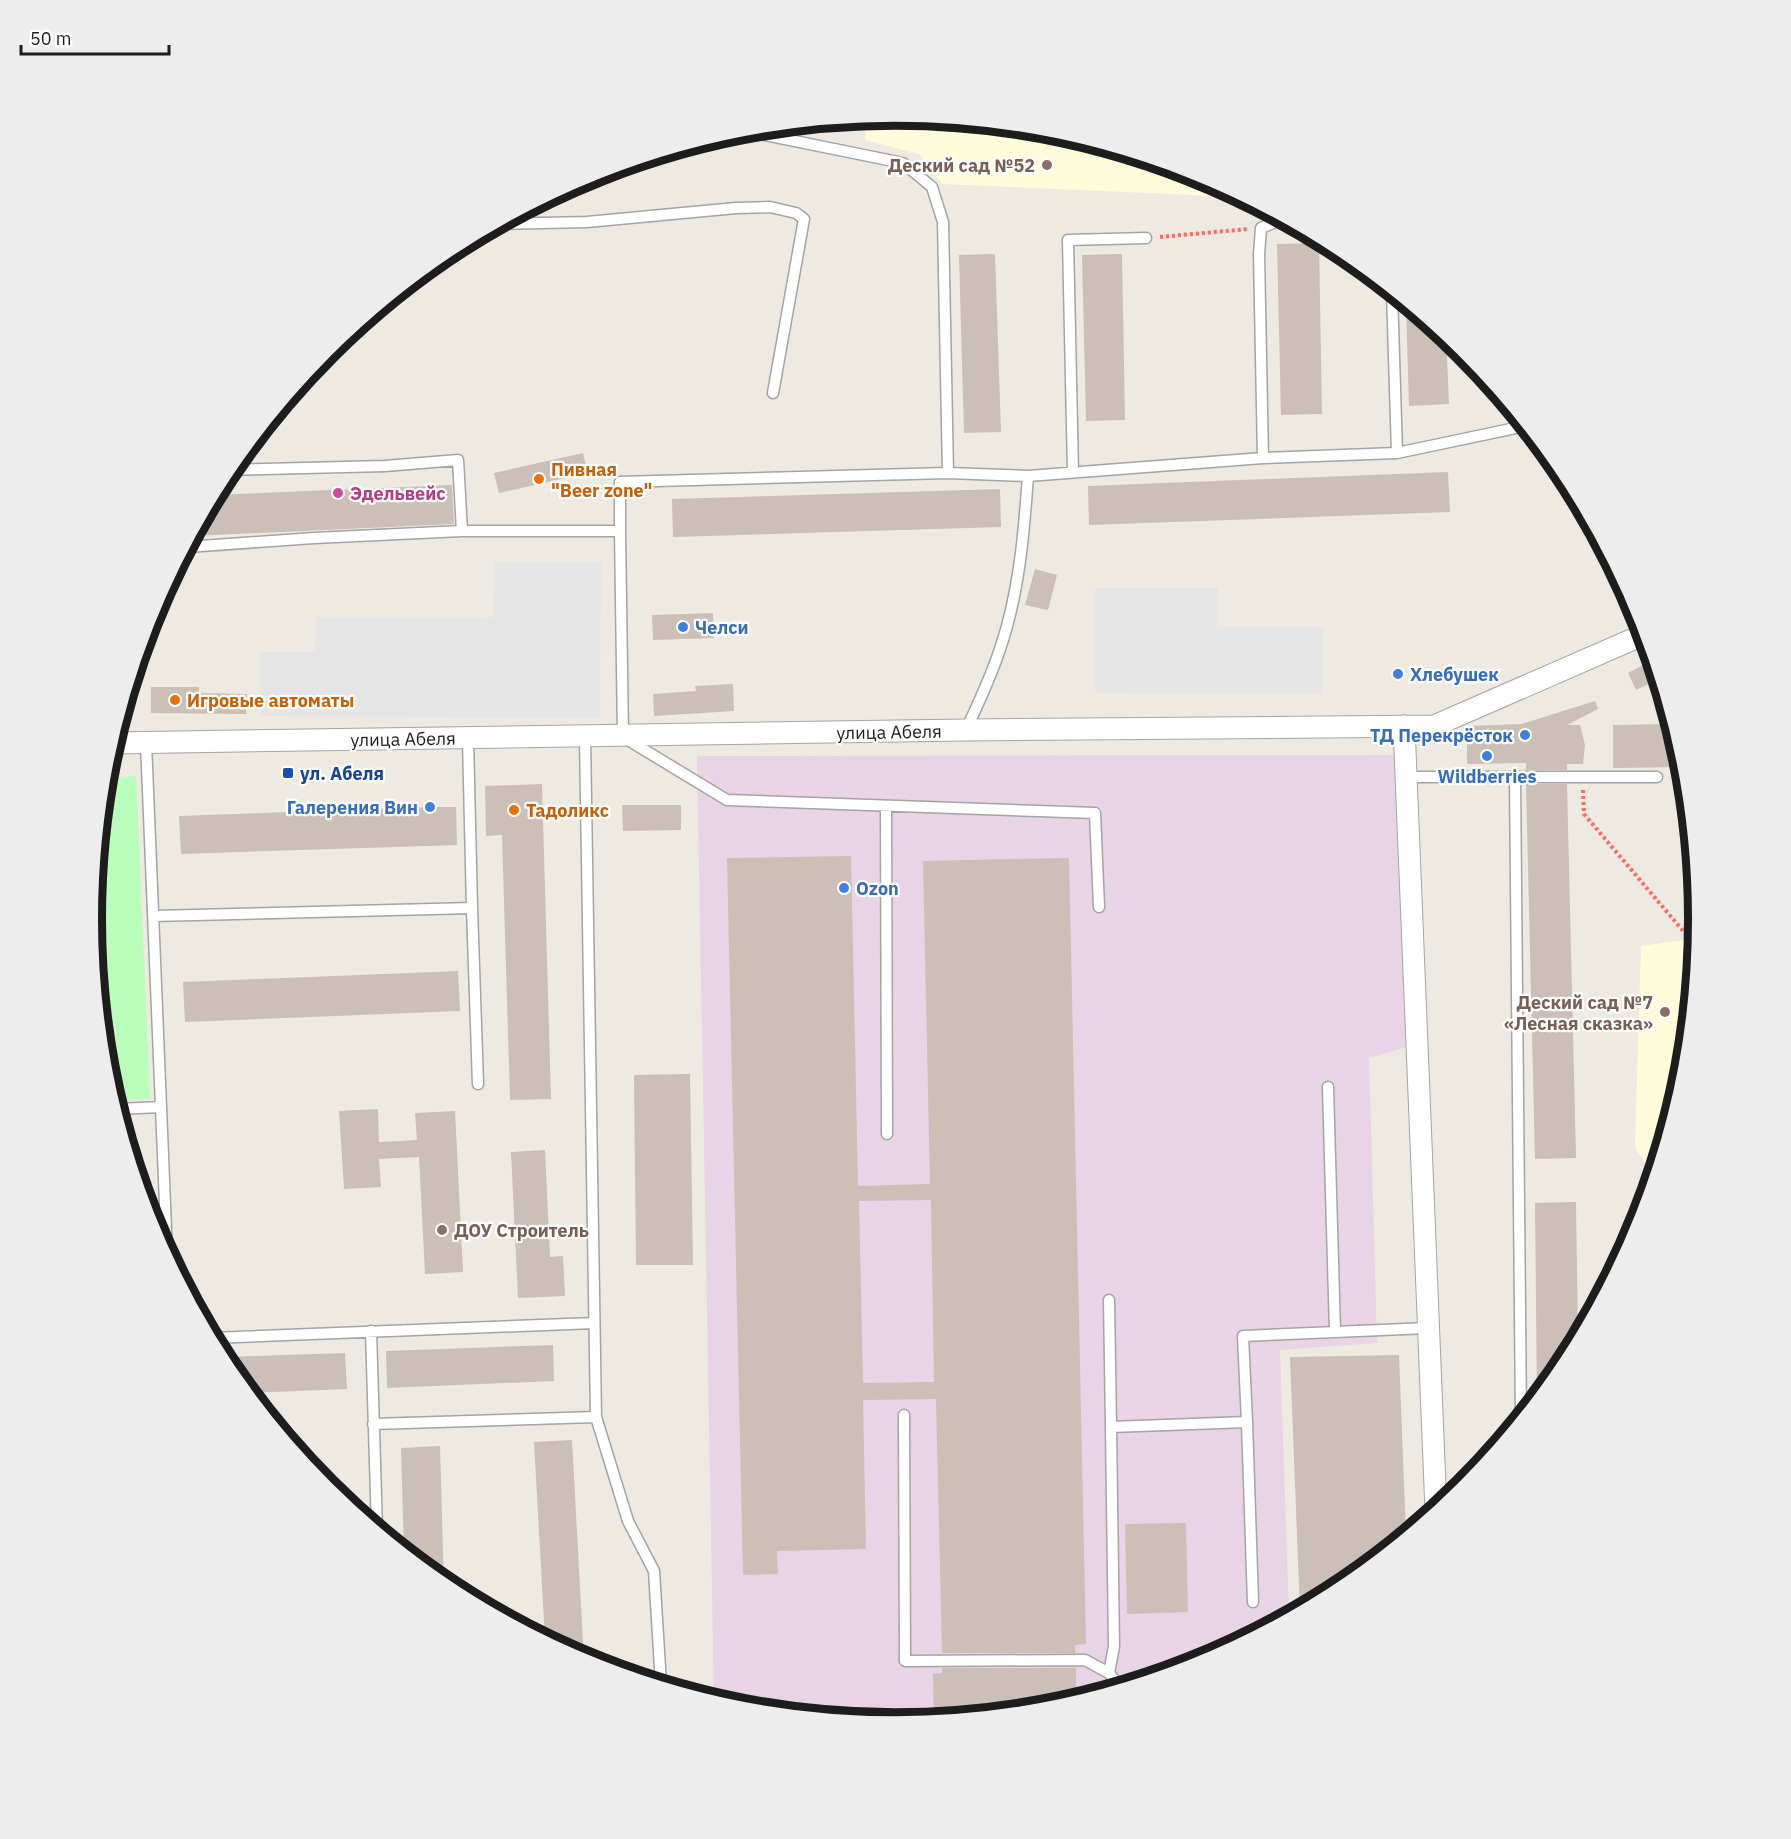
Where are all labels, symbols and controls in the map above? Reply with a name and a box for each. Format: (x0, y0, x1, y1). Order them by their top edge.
scale bar (21, 18, 170, 56)
text: 50 m (30, 27, 72, 50)
place label: Деский сад №52 (888, 154, 1035, 177)
marker: Деский сад №52 (1040, 158, 1054, 172)
place label: Пивная "Beer zone" (551, 458, 652, 502)
marker: Пивная "Beer zone" (532, 472, 546, 486)
place label: Эдельвейс (350, 482, 446, 505)
marker: Эдельвейс (331, 486, 345, 500)
place label: Челси (695, 616, 749, 639)
marker: Челси (676, 620, 690, 634)
place label: Хлебушек (1410, 663, 1499, 686)
marker: Хлебушек (1391, 667, 1405, 681)
place label: Игровые автоматы (187, 689, 354, 712)
marker: Игровые автоматы (168, 693, 182, 707)
street label: улица Абеля (836, 720, 942, 744)
place label: ТД Перекрёсток (1370, 724, 1513, 747)
street label: улица Абеля (350, 727, 456, 751)
marker: ТД Перекрёсток (1518, 728, 1532, 742)
marker: Wildberries (1480, 749, 1494, 763)
place label: ул. Абеля (300, 762, 384, 785)
place label: Wildberries (1438, 765, 1537, 788)
marker: ул. Абеля (281, 766, 295, 780)
place label: Галерения Вин (287, 796, 418, 819)
place label: Тадоликс (526, 799, 609, 822)
marker: Галерения Вин (423, 800, 437, 814)
marker: Тадоликс (507, 803, 521, 817)
place label: Ozon (856, 877, 899, 900)
marker: Ozon (837, 881, 851, 895)
place label: Деский сад №7 «Лесная сказка» (1504, 991, 1653, 1035)
marker: Деский сад №7 «Лесная сказка» (1658, 1005, 1672, 1019)
place label: ДОУ Строитель (454, 1219, 589, 1242)
marker: ДОУ Строитель (435, 1223, 449, 1237)

